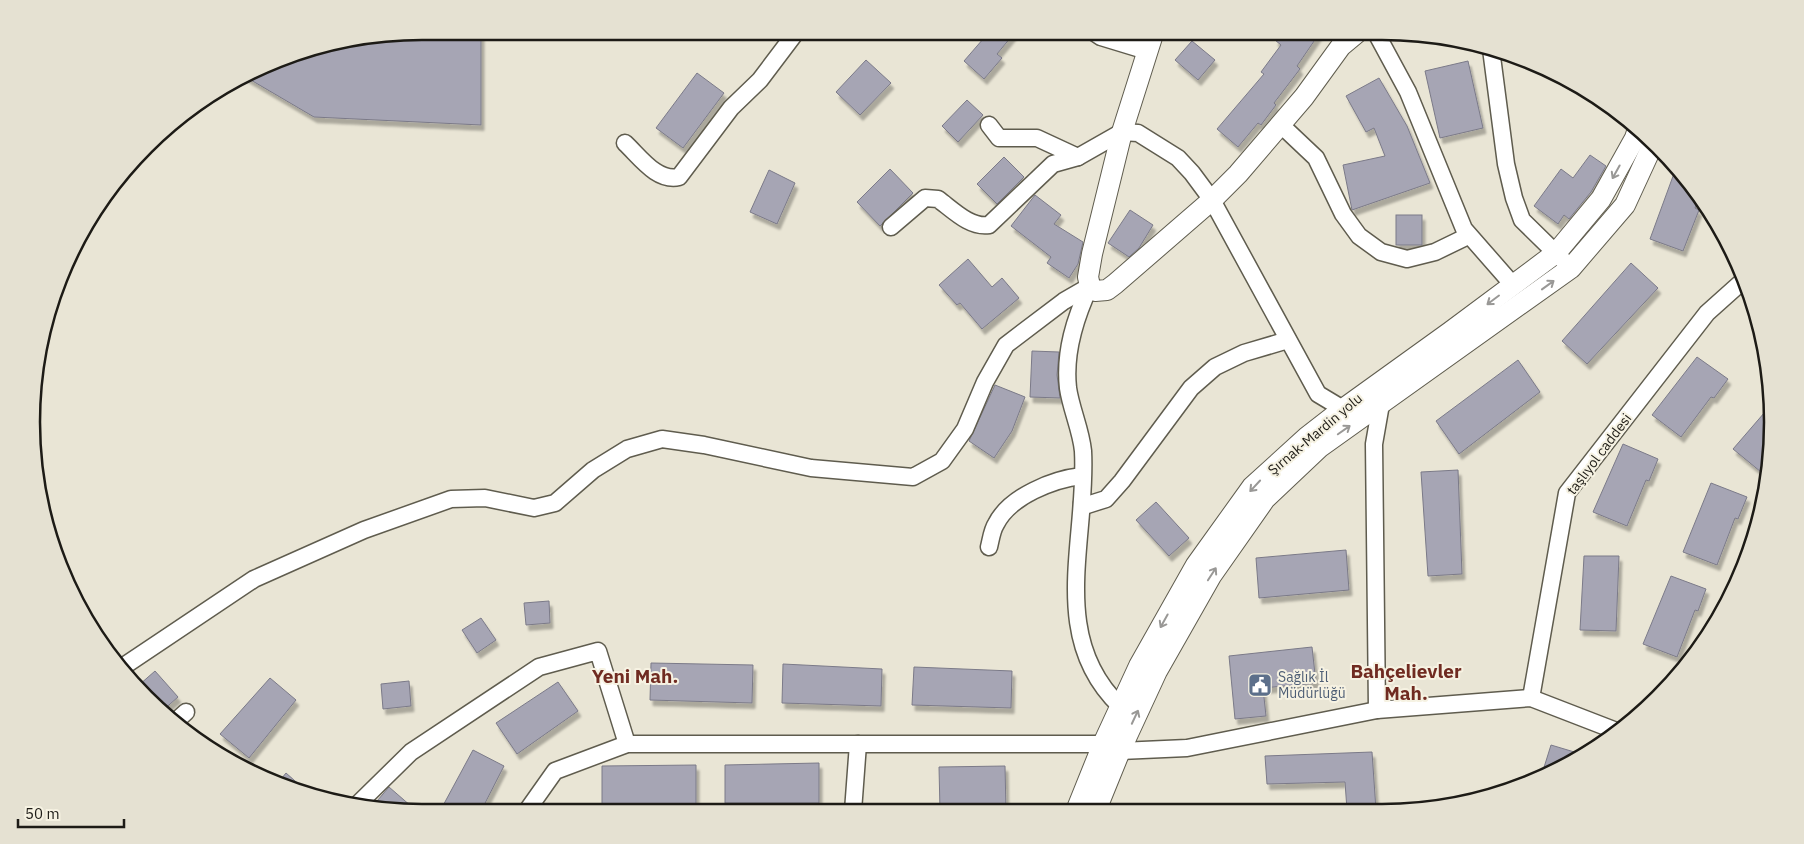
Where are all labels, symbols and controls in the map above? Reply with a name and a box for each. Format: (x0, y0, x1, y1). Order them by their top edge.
one-way arrow (1611, 165, 1621, 180)
one-way arrow (1541, 279, 1554, 290)
one-way arrow (1487, 295, 1500, 306)
street label: Şırnak-Mardin yolu (1264, 389, 1366, 479)
street label: taşlıyol caddesi (1563, 410, 1635, 498)
one-way arrow (1337, 425, 1351, 435)
one-way arrow (1249, 480, 1261, 492)
one-way arrow (1208, 568, 1218, 582)
one-way arrow (1159, 613, 1169, 627)
district label: Bahçelievler Mah. (1350, 659, 1462, 705)
district label: Yeni Mah. (592, 664, 678, 688)
place label: Sağlık İl Müdürlüğü (1278, 668, 1346, 702)
public building icon: Sağlık İl Müdürlüğü (1247, 672, 1273, 698)
one-way arrow (1131, 710, 1141, 725)
scale bar (18, 796, 124, 828)
text: 50 m (25, 804, 60, 823)

